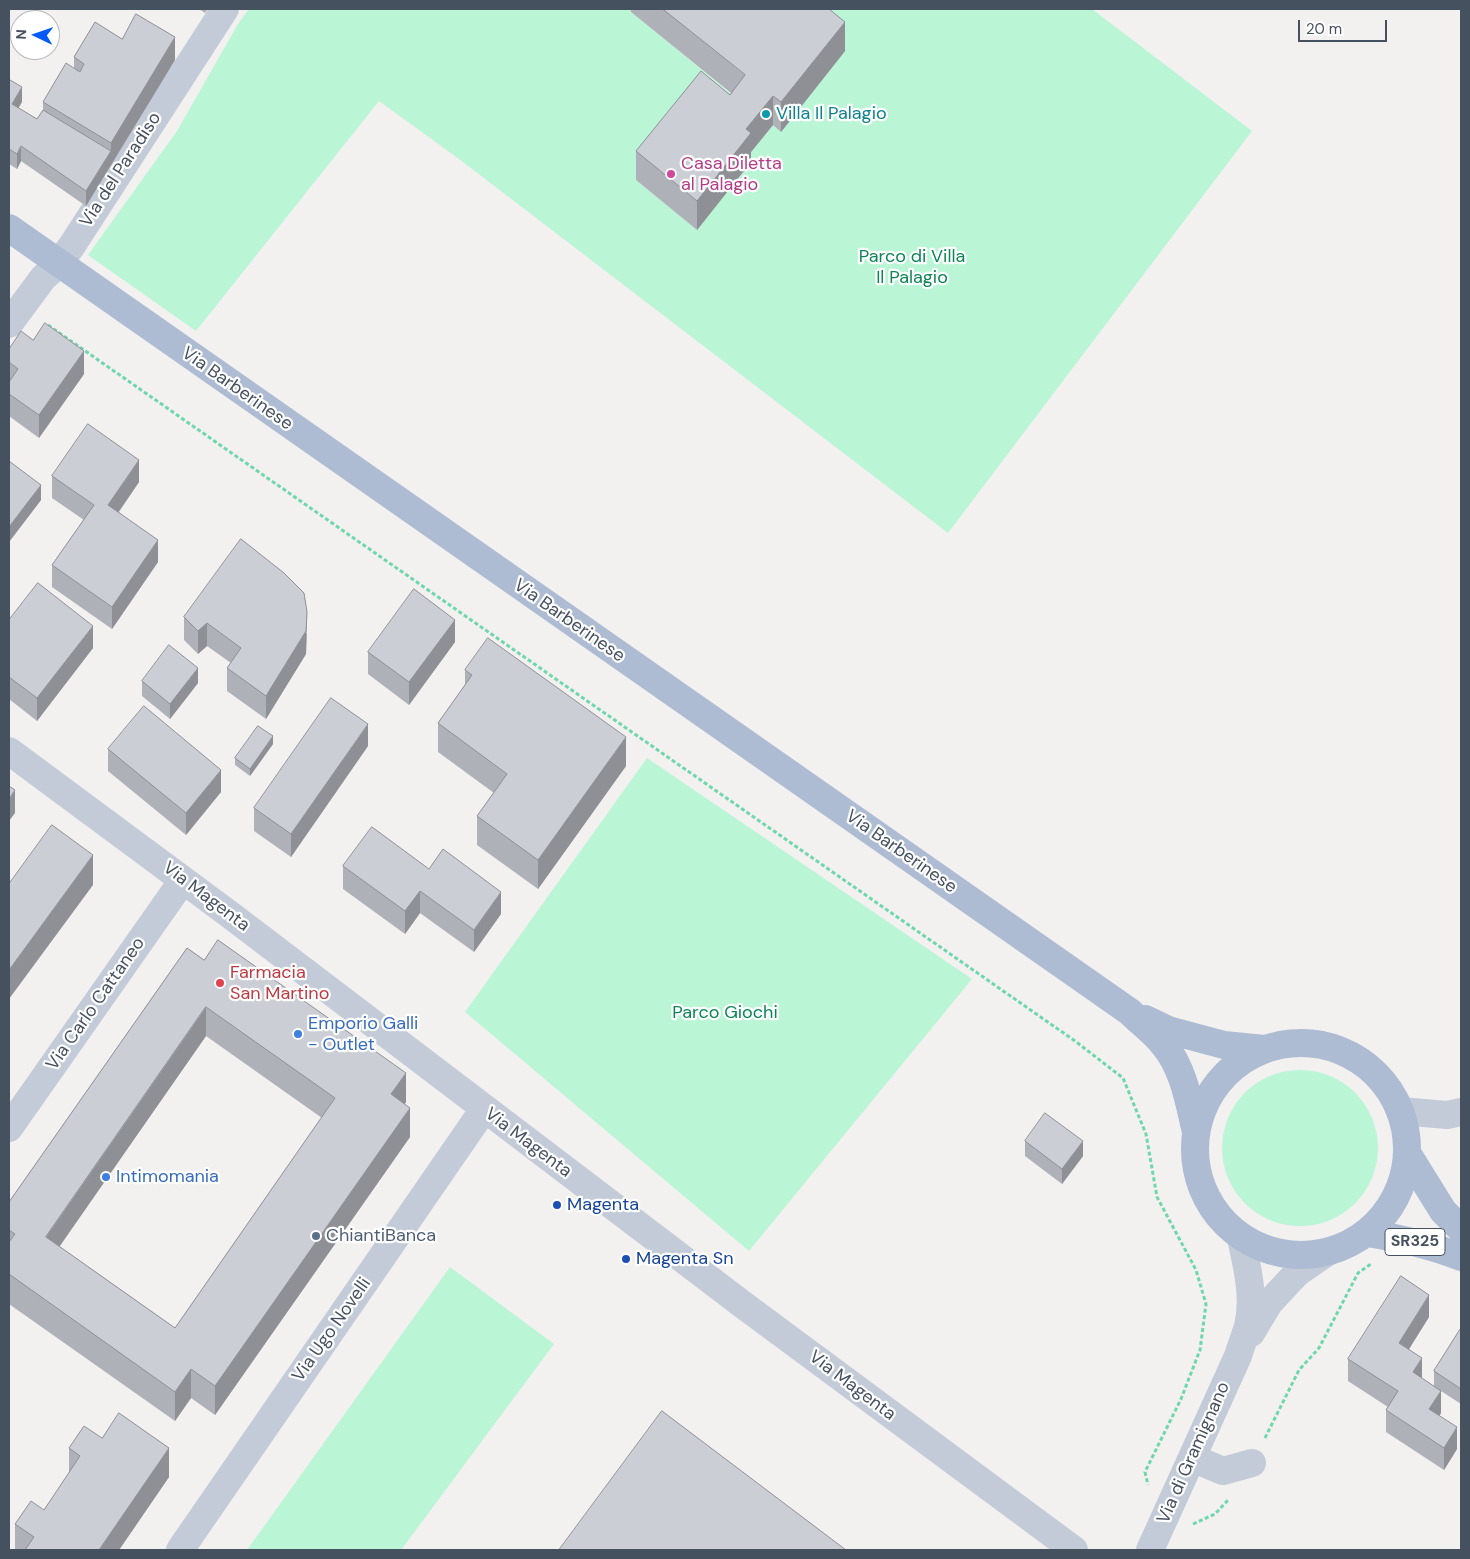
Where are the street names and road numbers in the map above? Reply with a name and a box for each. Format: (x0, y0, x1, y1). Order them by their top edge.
street label: Via del Paradiso (76, 108, 166, 232)
street label: Via Barberinese (177, 343, 297, 435)
street label: Via Barberinese (509, 575, 629, 667)
street label: Via Barberinese (841, 806, 961, 898)
street label: Via Magenta (158, 857, 254, 937)
street label: Via Carlo Cattaneo (42, 933, 150, 1075)
street label: Via Magenta (480, 1103, 576, 1183)
road number: SR325 (1385, 1228, 1445, 1256)
street label: Via Ugo Novelli (288, 1274, 376, 1386)
street label: Via Magenta (804, 1346, 900, 1426)
street label: Via di Gramignano (1153, 1379, 1235, 1527)

